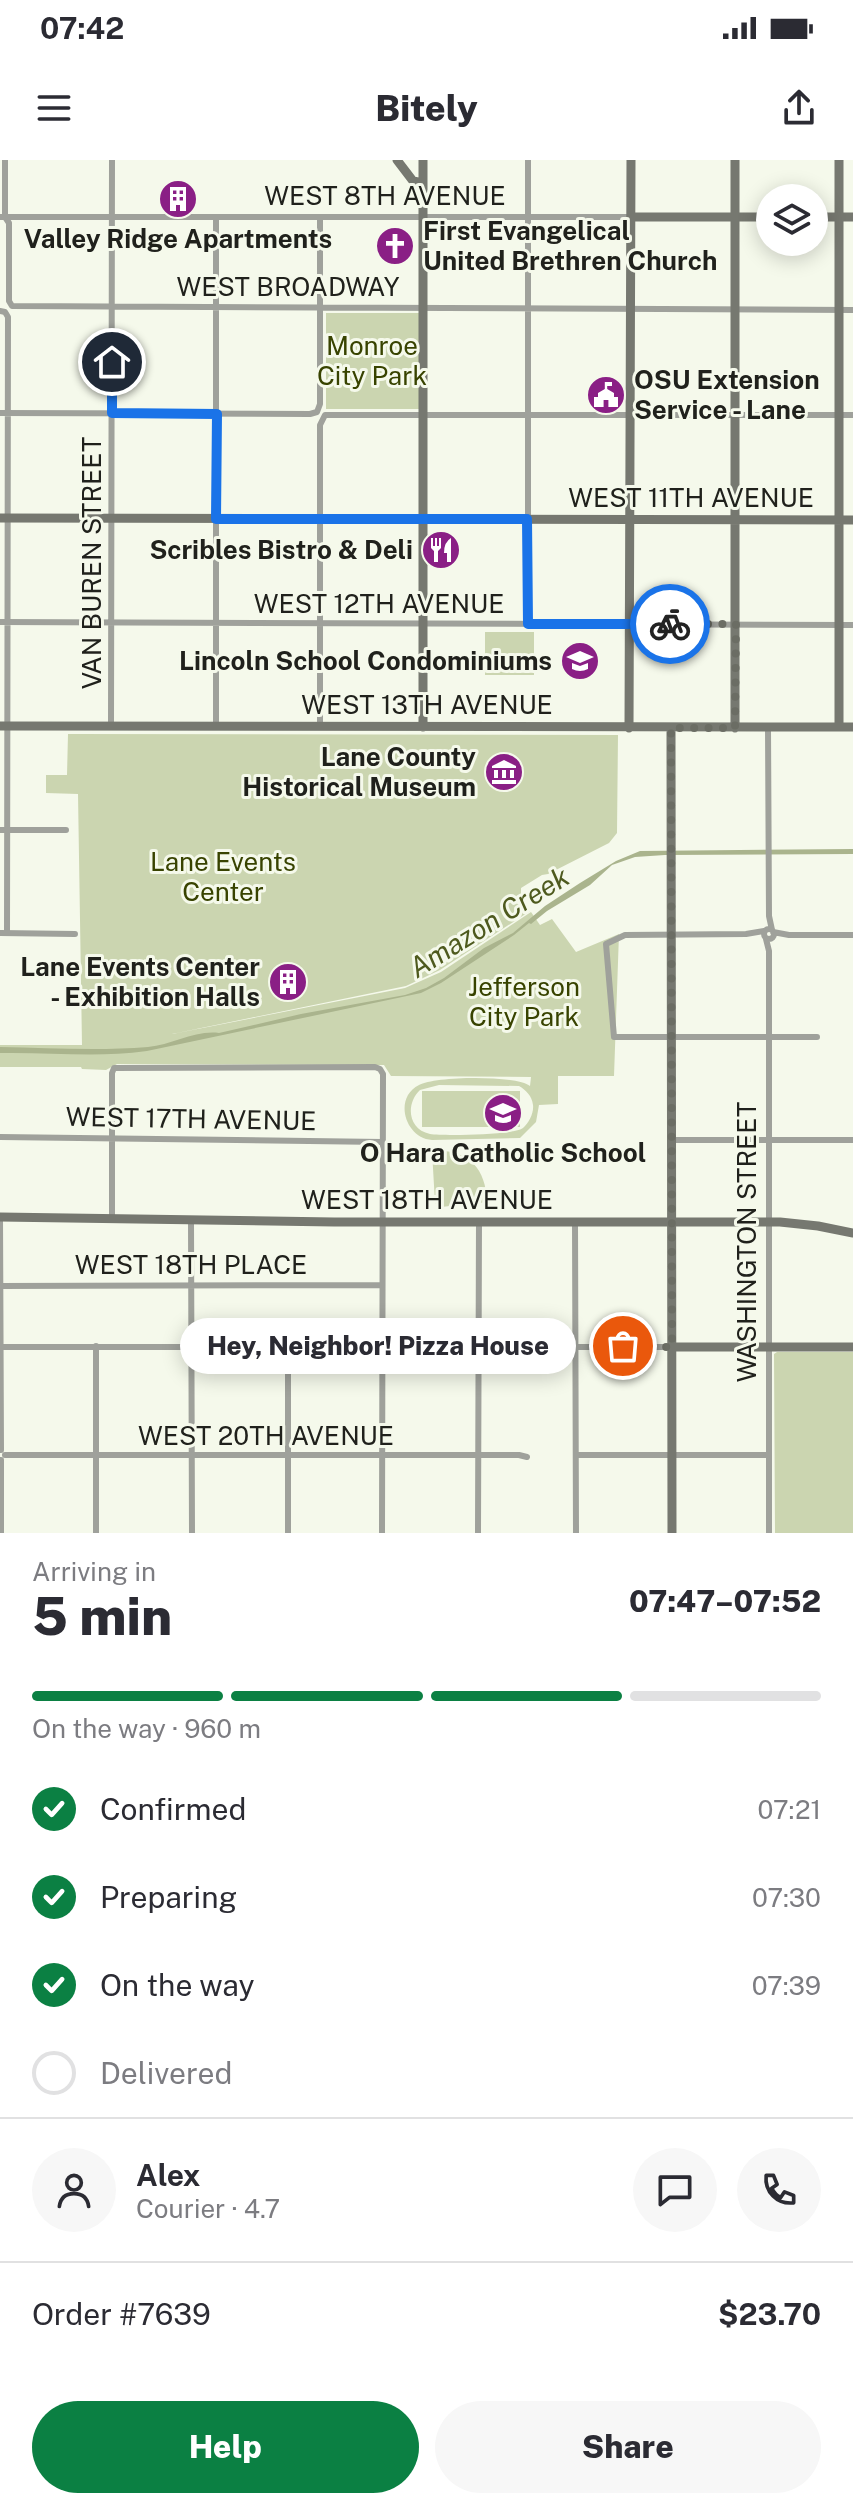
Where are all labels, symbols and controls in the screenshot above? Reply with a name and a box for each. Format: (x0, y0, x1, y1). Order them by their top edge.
text: 07:42 (40, 10, 124, 46)
icon: menu (32, 86, 76, 130)
icon: share (777, 86, 821, 130)
text: Bitely (375, 87, 478, 129)
building icon: Valley Ridge Apartments (157, 178, 199, 220)
street label: WEST 8TH AVENUE (264, 180, 506, 211)
map controls (756, 184, 828, 256)
button: layers (756, 184, 828, 256)
place label: First Evangelical United Brethren Church (423, 215, 717, 276)
place label: Valley Ridge Apartments (24, 223, 332, 254)
church icon: First Evangelical United Brethren Church (374, 225, 416, 267)
street label: WEST BROADWAY (177, 271, 400, 302)
pin (78, 328, 146, 396)
park label: Monroe City Park (317, 330, 427, 391)
icon: home (90, 340, 134, 384)
place label: OSU Extension Service - Lane (634, 364, 820, 425)
public building icon: OSU Extension Service - Lane (585, 374, 627, 416)
street label: VAN BUREN STREET (76, 437, 107, 689)
street label: WEST 11TH AVENUE (568, 482, 814, 513)
restaurant icon: Scribles Bistro & Deli (420, 529, 462, 571)
place label: Scribles Bistro & Deli (149, 534, 413, 565)
courier (630, 584, 710, 664)
street label: WEST 12TH AVENUE (254, 588, 504, 619)
icon: bike (648, 602, 692, 646)
school or university icon: Lincoln School Condominiums (559, 640, 601, 682)
place label: Lincoln School Condominiums (179, 645, 552, 676)
street label: WEST 13TH AVENUE (301, 689, 553, 720)
place label: Lane County Historical Museum (242, 741, 476, 802)
museum icon: Lane County Historical Museum (483, 751, 525, 793)
park label: Lane Events Center (150, 846, 296, 907)
water label: Amazon Creek (403, 859, 575, 984)
place label: Lane Events Center - Exhibition Halls (20, 951, 260, 1012)
building icon: Lane Events Center - Exhibition Halls (267, 961, 309, 1003)
park label: Jefferson City Park (468, 971, 580, 1032)
school or university icon: O Hara Catholic School (482, 1092, 524, 1134)
street label: WEST 17TH AVENUE (65, 1101, 317, 1136)
street label: WASHINGTON STREET (731, 1102, 762, 1382)
place label: O Hara Catholic School (360, 1137, 646, 1168)
street label: WEST 18TH AVENUE (301, 1184, 553, 1215)
street label: WEST 18TH PLACE (75, 1249, 307, 1280)
pin (589, 1312, 657, 1380)
callout: Hey, Neighbor! Pizza House (179, 1318, 575, 1374)
icon: bag (601, 1324, 645, 1368)
text: Hey, Neighbor! Pizza House (207, 1330, 549, 1361)
street label: WEST 20TH AVENUE (138, 1420, 394, 1451)
text: Arriving in (32, 1556, 156, 1587)
text: 07:47–07:52 (629, 1583, 821, 1619)
text: 5 min (32, 1586, 172, 1647)
text: On the way · 960 m (32, 1713, 261, 1744)
icon: check (32, 1787, 76, 1831)
text: Confirmed (100, 1791, 246, 1827)
text: 07:21 (757, 1794, 821, 1825)
icon: check (32, 1875, 76, 1919)
text: Preparing (100, 1879, 237, 1915)
text: 07:30 (752, 1882, 821, 1913)
icon: check (32, 1963, 76, 2007)
text: On the way (100, 1967, 254, 2003)
text: 07:39 (752, 1970, 821, 2001)
text: Delivered (100, 2055, 232, 2091)
button: person (32, 2148, 116, 2232)
button: chat (633, 2148, 717, 2232)
button: phone (737, 2148, 821, 2232)
text: Alex (136, 2157, 200, 2193)
text: Courier · 4.7 (136, 2193, 280, 2224)
text: Order #7639 (32, 2296, 211, 2332)
text: $23.70 (718, 2296, 821, 2332)
button: Help (32, 2401, 419, 2493)
button: Share (435, 2401, 821, 2493)

